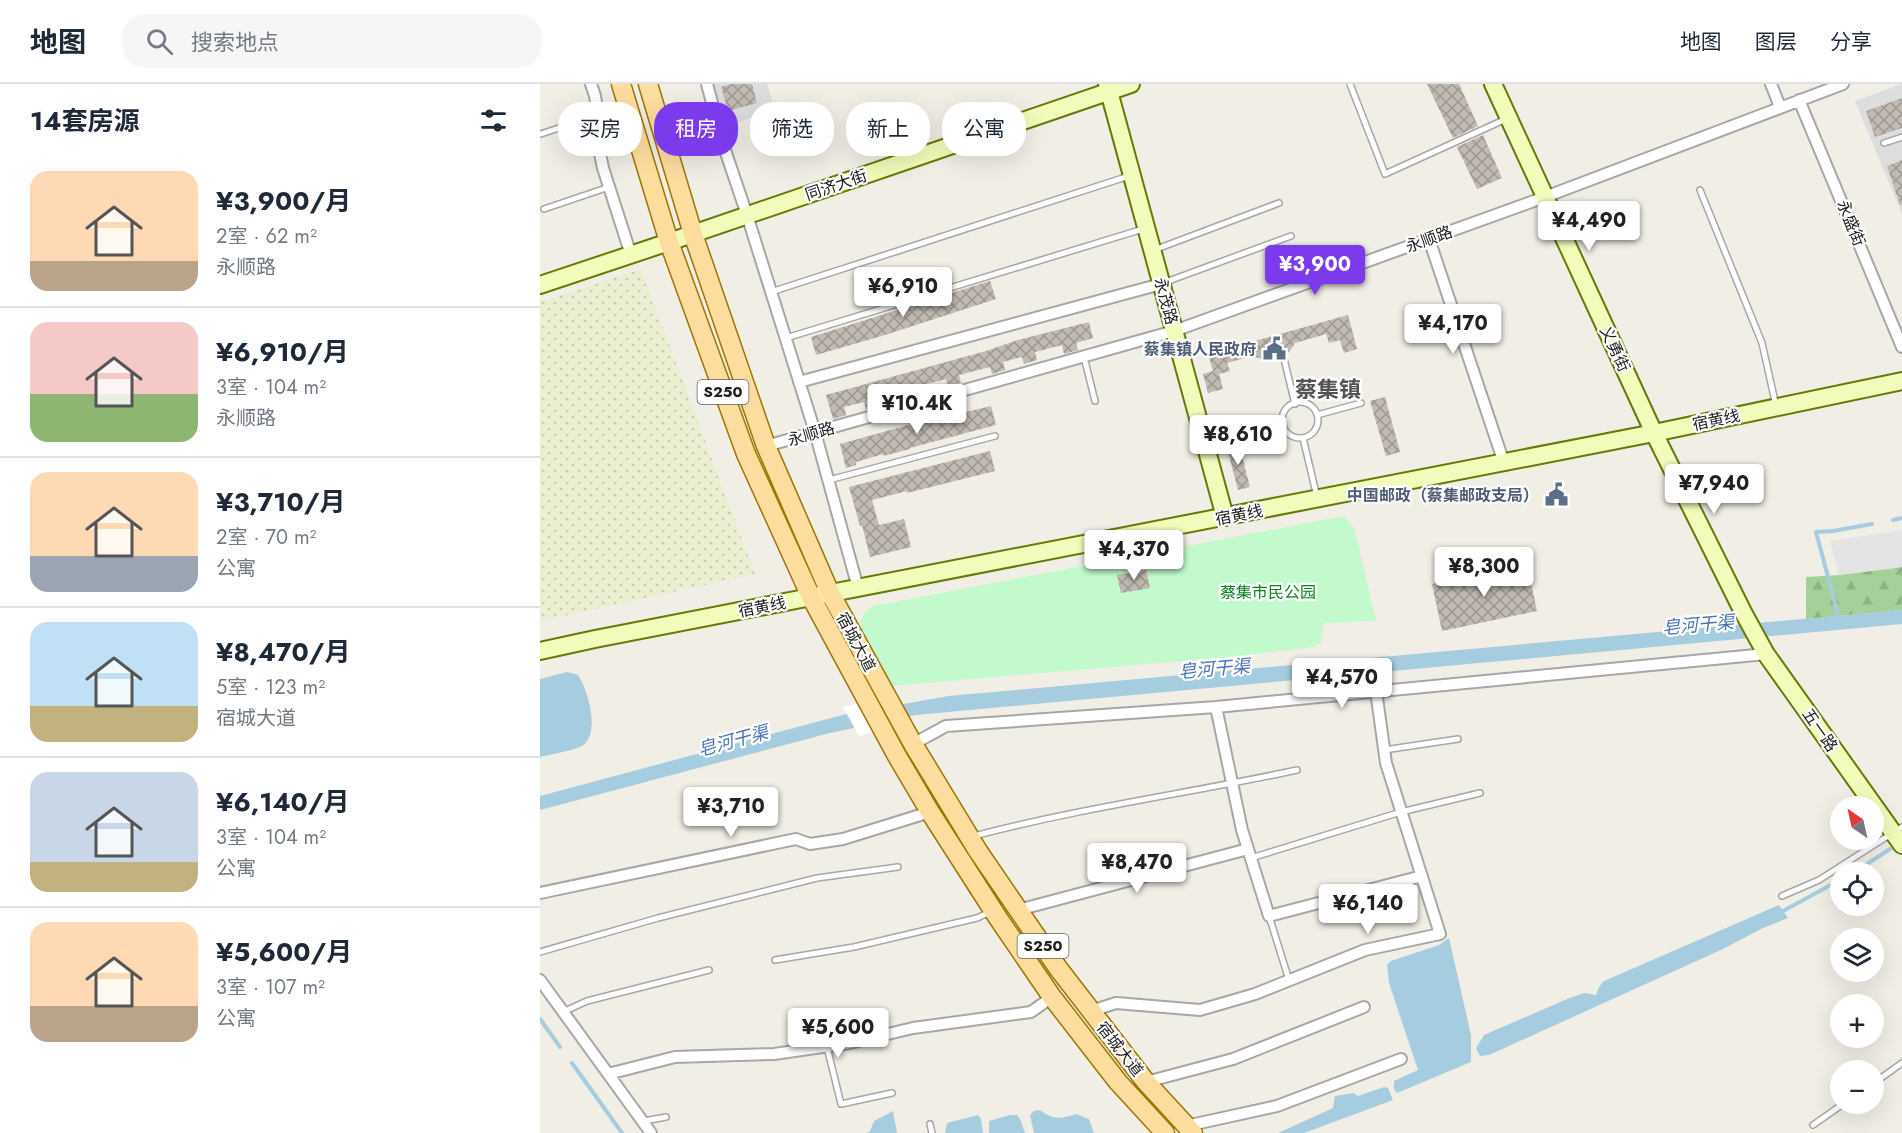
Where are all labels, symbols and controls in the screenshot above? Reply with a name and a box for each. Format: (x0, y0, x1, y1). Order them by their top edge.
search box (122, 14, 542, 68)
text: 地图 (30, 22, 86, 63)
icon: search (143, 25, 176, 58)
text: 搜索地点 (191, 26, 279, 58)
text: 地图 (1680, 27, 1722, 57)
text: 图层 (1755, 27, 1797, 57)
text: 分享 (1830, 27, 1872, 57)
text: 14套房源 (30, 102, 139, 140)
chip: 买房 (558, 102, 642, 156)
chip: 租房 (654, 102, 738, 156)
chip: 筛选 (750, 102, 834, 156)
chip: 新上 (846, 102, 930, 156)
chip: 公寓 (942, 102, 1026, 156)
icon: filters (477, 104, 510, 137)
street label: 同济大街 (802, 164, 870, 206)
text: ¥3,900/月 (216, 182, 351, 220)
icon: home (78, 195, 150, 267)
street label: 永盛街 (1831, 196, 1871, 250)
pin: ¥4,490 (1540, 201, 1638, 252)
text: ¥4,490 (1552, 206, 1626, 235)
street label: 永顺路 (1403, 220, 1455, 258)
text: 2室 · 62 m² (216, 222, 317, 251)
pin: ¥3,900 (1266, 245, 1364, 296)
text: ¥3,900 (1279, 250, 1351, 279)
text: 永顺路 (216, 253, 276, 282)
pin: ¥6,910 (854, 267, 952, 318)
text: ¥6,910 (868, 272, 938, 301)
street label: 永茂路 (1149, 275, 1183, 327)
pin: ¥4,170 (1404, 304, 1502, 355)
text: ¥4,170 (1418, 309, 1488, 338)
street label: 义勇街 (1594, 322, 1636, 376)
text: ¥6,910/月 (216, 333, 349, 371)
public building icon: 蔡集镇人民政府 (1261, 336, 1287, 362)
place label: 蔡集镇人民政府 (1144, 338, 1256, 361)
icon: home (78, 346, 150, 418)
text: 3室 · 104 m² (216, 373, 326, 402)
district label: 蔡集镇 (1295, 373, 1361, 405)
road number: S250 (698, 380, 748, 404)
pin: ¥10.4K (868, 384, 966, 435)
text: ¥10.4K (881, 389, 953, 418)
text: 永顺路 (216, 404, 276, 433)
street label: 宿黄线 (1690, 404, 1742, 436)
pin: ¥8,610 (1189, 415, 1287, 466)
street label: 永顺路 (785, 416, 837, 452)
text: ¥8,610 (1204, 420, 1272, 449)
pin: ¥7,940 (1665, 464, 1763, 515)
text: ¥7,940 (1679, 469, 1749, 498)
public building icon: 中国邮政（蔡集邮政支局） (1544, 482, 1570, 508)
text: ¥3,710/月 (216, 483, 346, 521)
place label: 中国邮政（蔡集邮政支局） (1347, 484, 1539, 507)
icon: home (78, 496, 150, 568)
street label: 宿黄线 (1213, 499, 1265, 531)
text: 2室 · 70 m² (216, 523, 316, 552)
pin: ¥4,370 (1085, 530, 1183, 581)
text: ¥4,370 (1098, 535, 1170, 564)
pin: ¥8,300 (1435, 547, 1533, 598)
text: ¥8,300 (1449, 552, 1520, 581)
text: 公寓 (216, 554, 256, 583)
park label: 蔡集市民公园 (1220, 581, 1316, 604)
street label: 宿黄线 (736, 591, 788, 623)
street label: 宿城大道 (831, 608, 881, 676)
water label: 皂河干渠 (1661, 609, 1738, 641)
text: ¥8,470/月 (216, 633, 351, 671)
icon: home (78, 646, 150, 718)
water label: 皂河干渠 (1177, 653, 1254, 685)
pin: ¥4,570 (1293, 658, 1391, 709)
text: ¥4,570 (1306, 663, 1378, 692)
text: 5室 · 123 m² (216, 673, 325, 702)
text: 宿城大道 (216, 704, 296, 733)
street label: 五一路 (1797, 704, 1843, 756)
water label: 皂河干渠 (695, 718, 774, 763)
text: ¥6,140/月 (216, 783, 350, 821)
pin: ¥3,710 (682, 787, 780, 838)
text: ¥3,710 (697, 792, 765, 821)
icon: home (78, 796, 150, 868)
north arrow (1830, 796, 1884, 850)
map controls (1830, 796, 1884, 1114)
text: 3室 · 104 m² (216, 823, 326, 852)
pin: ¥8,470 (1088, 843, 1186, 894)
text: ¥8,470 (1101, 848, 1173, 877)
text: 公寓 (216, 854, 256, 883)
button: locate (1830, 862, 1884, 916)
pin: ¥6,140 (1319, 884, 1417, 935)
text: ¥6,140 (1333, 889, 1403, 918)
button: layers (1830, 928, 1884, 982)
text: ¥5,600/月 (216, 933, 352, 971)
road number: S250 (1018, 934, 1068, 958)
icon: home (78, 946, 150, 1018)
text: 3室 · 107 m² (216, 973, 325, 1002)
button: + (1830, 994, 1884, 1048)
text: 公寓 (216, 1004, 256, 1033)
pin: ¥5,600 (789, 1008, 887, 1059)
text: ¥5,600 (802, 1013, 874, 1042)
street label: 宿城大道 (1091, 1017, 1149, 1081)
button: − (1830, 1060, 1884, 1114)

